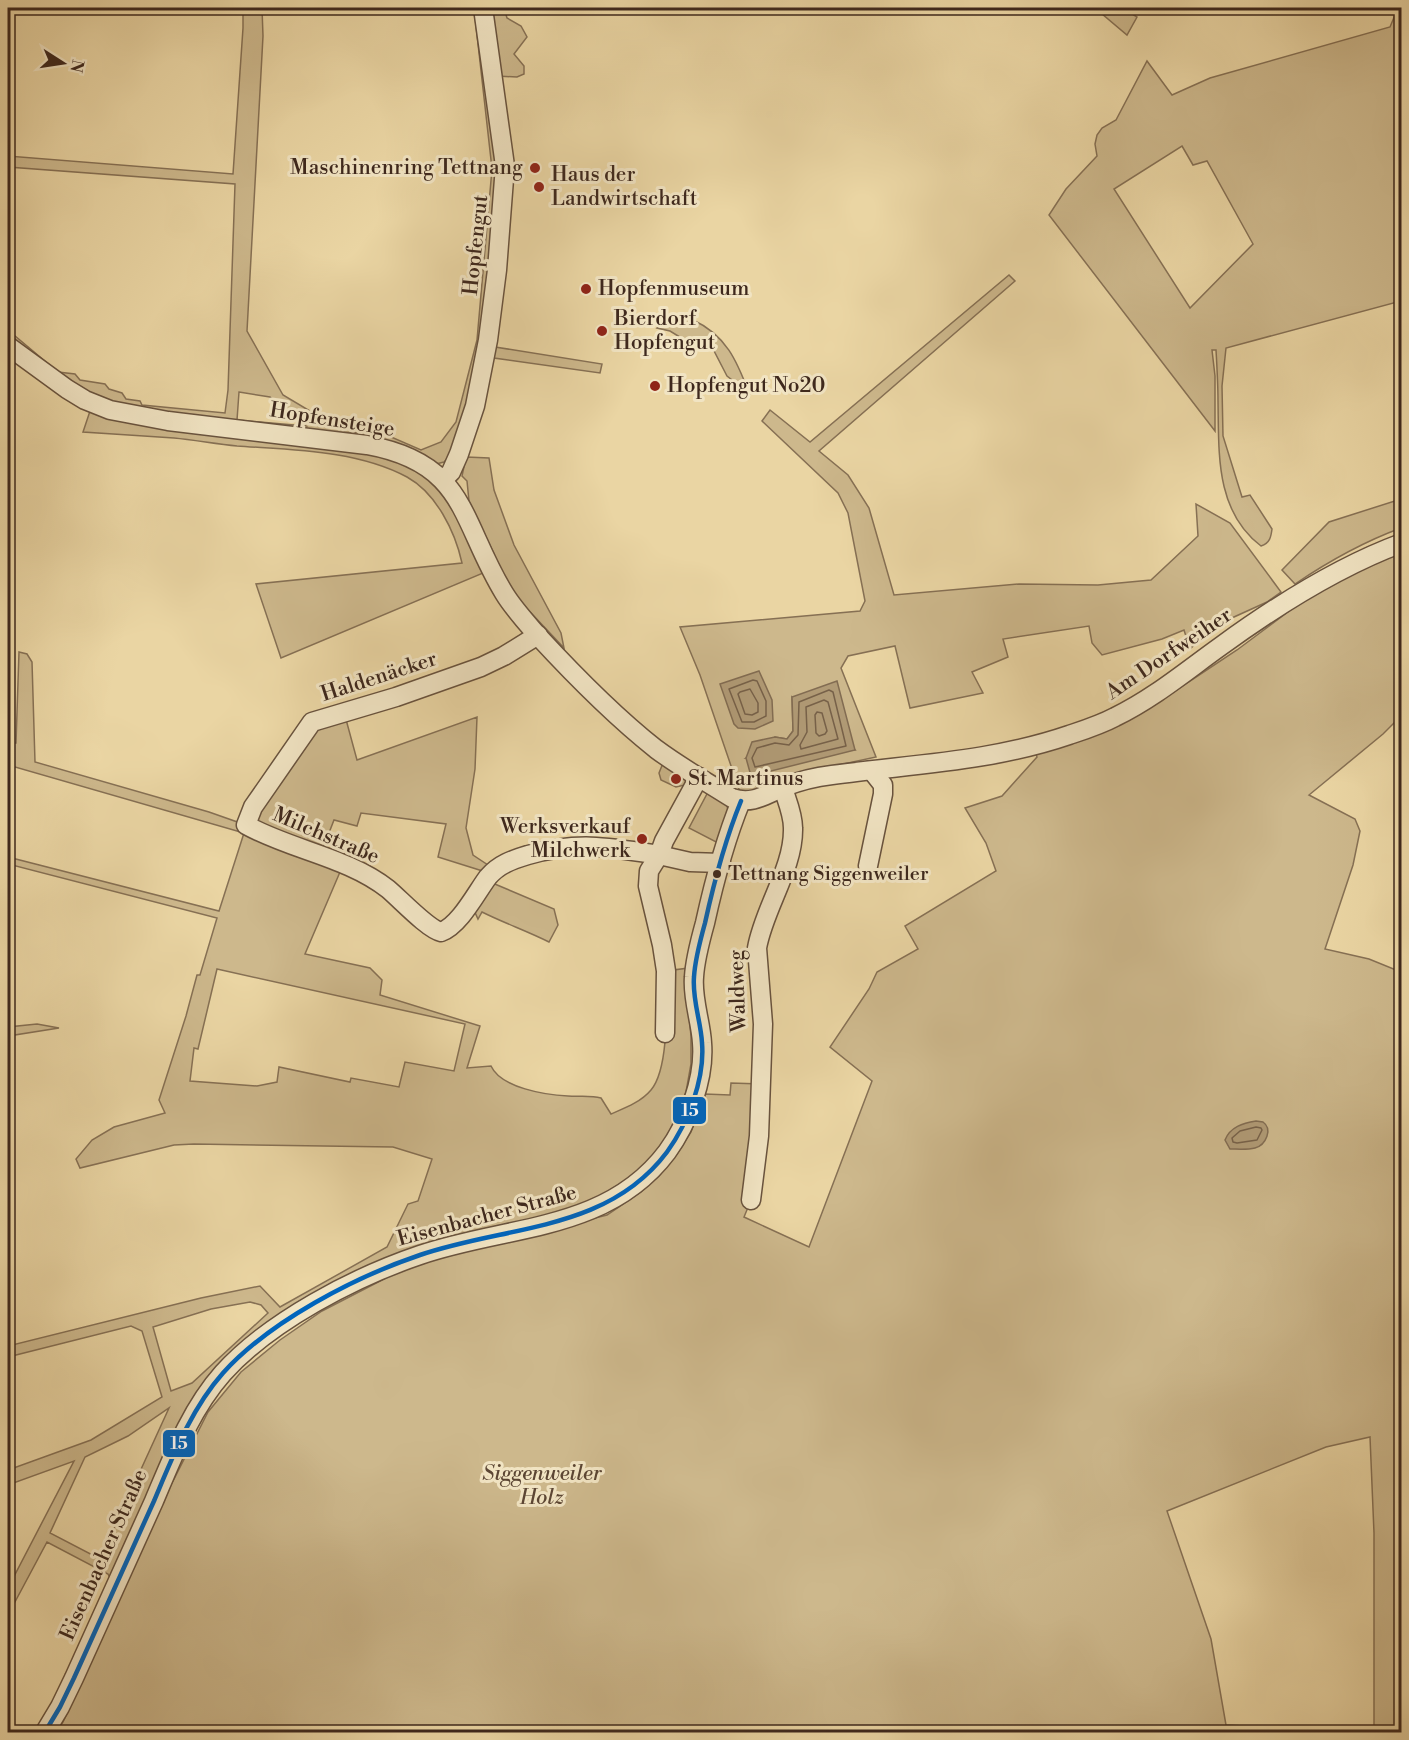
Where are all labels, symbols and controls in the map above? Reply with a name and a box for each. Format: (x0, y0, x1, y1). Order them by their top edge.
north arrow (33, 33, 93, 93)
text: N (66, 58, 88, 75)
place label: Maschinenring Tettnang (290, 155, 523, 181)
marker: Maschinenring Tettnang (528, 161, 542, 175)
place label: Haus der Landwirtschaft (551, 162, 698, 212)
marker: Haus der Landwirtschaft (532, 180, 546, 194)
street label: Hopfengut (458, 193, 494, 297)
place label: Hopfenmuseum (598, 276, 749, 302)
marker: Hopfenmuseum (579, 282, 593, 296)
place label: Bierdorf Hopfengut (613, 306, 716, 356)
marker: Bierdorf Hopfengut (595, 324, 609, 338)
place label: Hopfengut No20 (667, 373, 826, 399)
marker: Hopfengut No20 (648, 379, 662, 393)
street label: Hopfensteige (268, 397, 396, 443)
street label: Am Dorfweiher (1100, 602, 1237, 706)
street label: Haldenäcker (318, 646, 440, 708)
place label: St. Martinus (688, 766, 803, 792)
marker: St. Martinus (669, 772, 683, 786)
street label: Milchstraße (269, 802, 383, 870)
place label: Werksverkauf Milchwerk (499, 814, 631, 864)
marker: Werksverkauf Milchwerk (635, 832, 649, 846)
place label: Tettnang Siggenweiler (728, 862, 929, 887)
marker: Tettnang Siggenweiler (711, 868, 723, 880)
street label: Waldweg (724, 949, 752, 1034)
line badge: 15 (672, 1096, 707, 1125)
text: 15 (681, 1101, 699, 1121)
street label: Eisenbacher Straße (394, 1180, 580, 1252)
line badge: 15 (162, 1429, 196, 1458)
text: 15 (170, 1434, 188, 1454)
park label: Siggenweiler Holz (482, 1461, 603, 1511)
street label: Eisenbacher Straße (55, 1465, 153, 1645)

